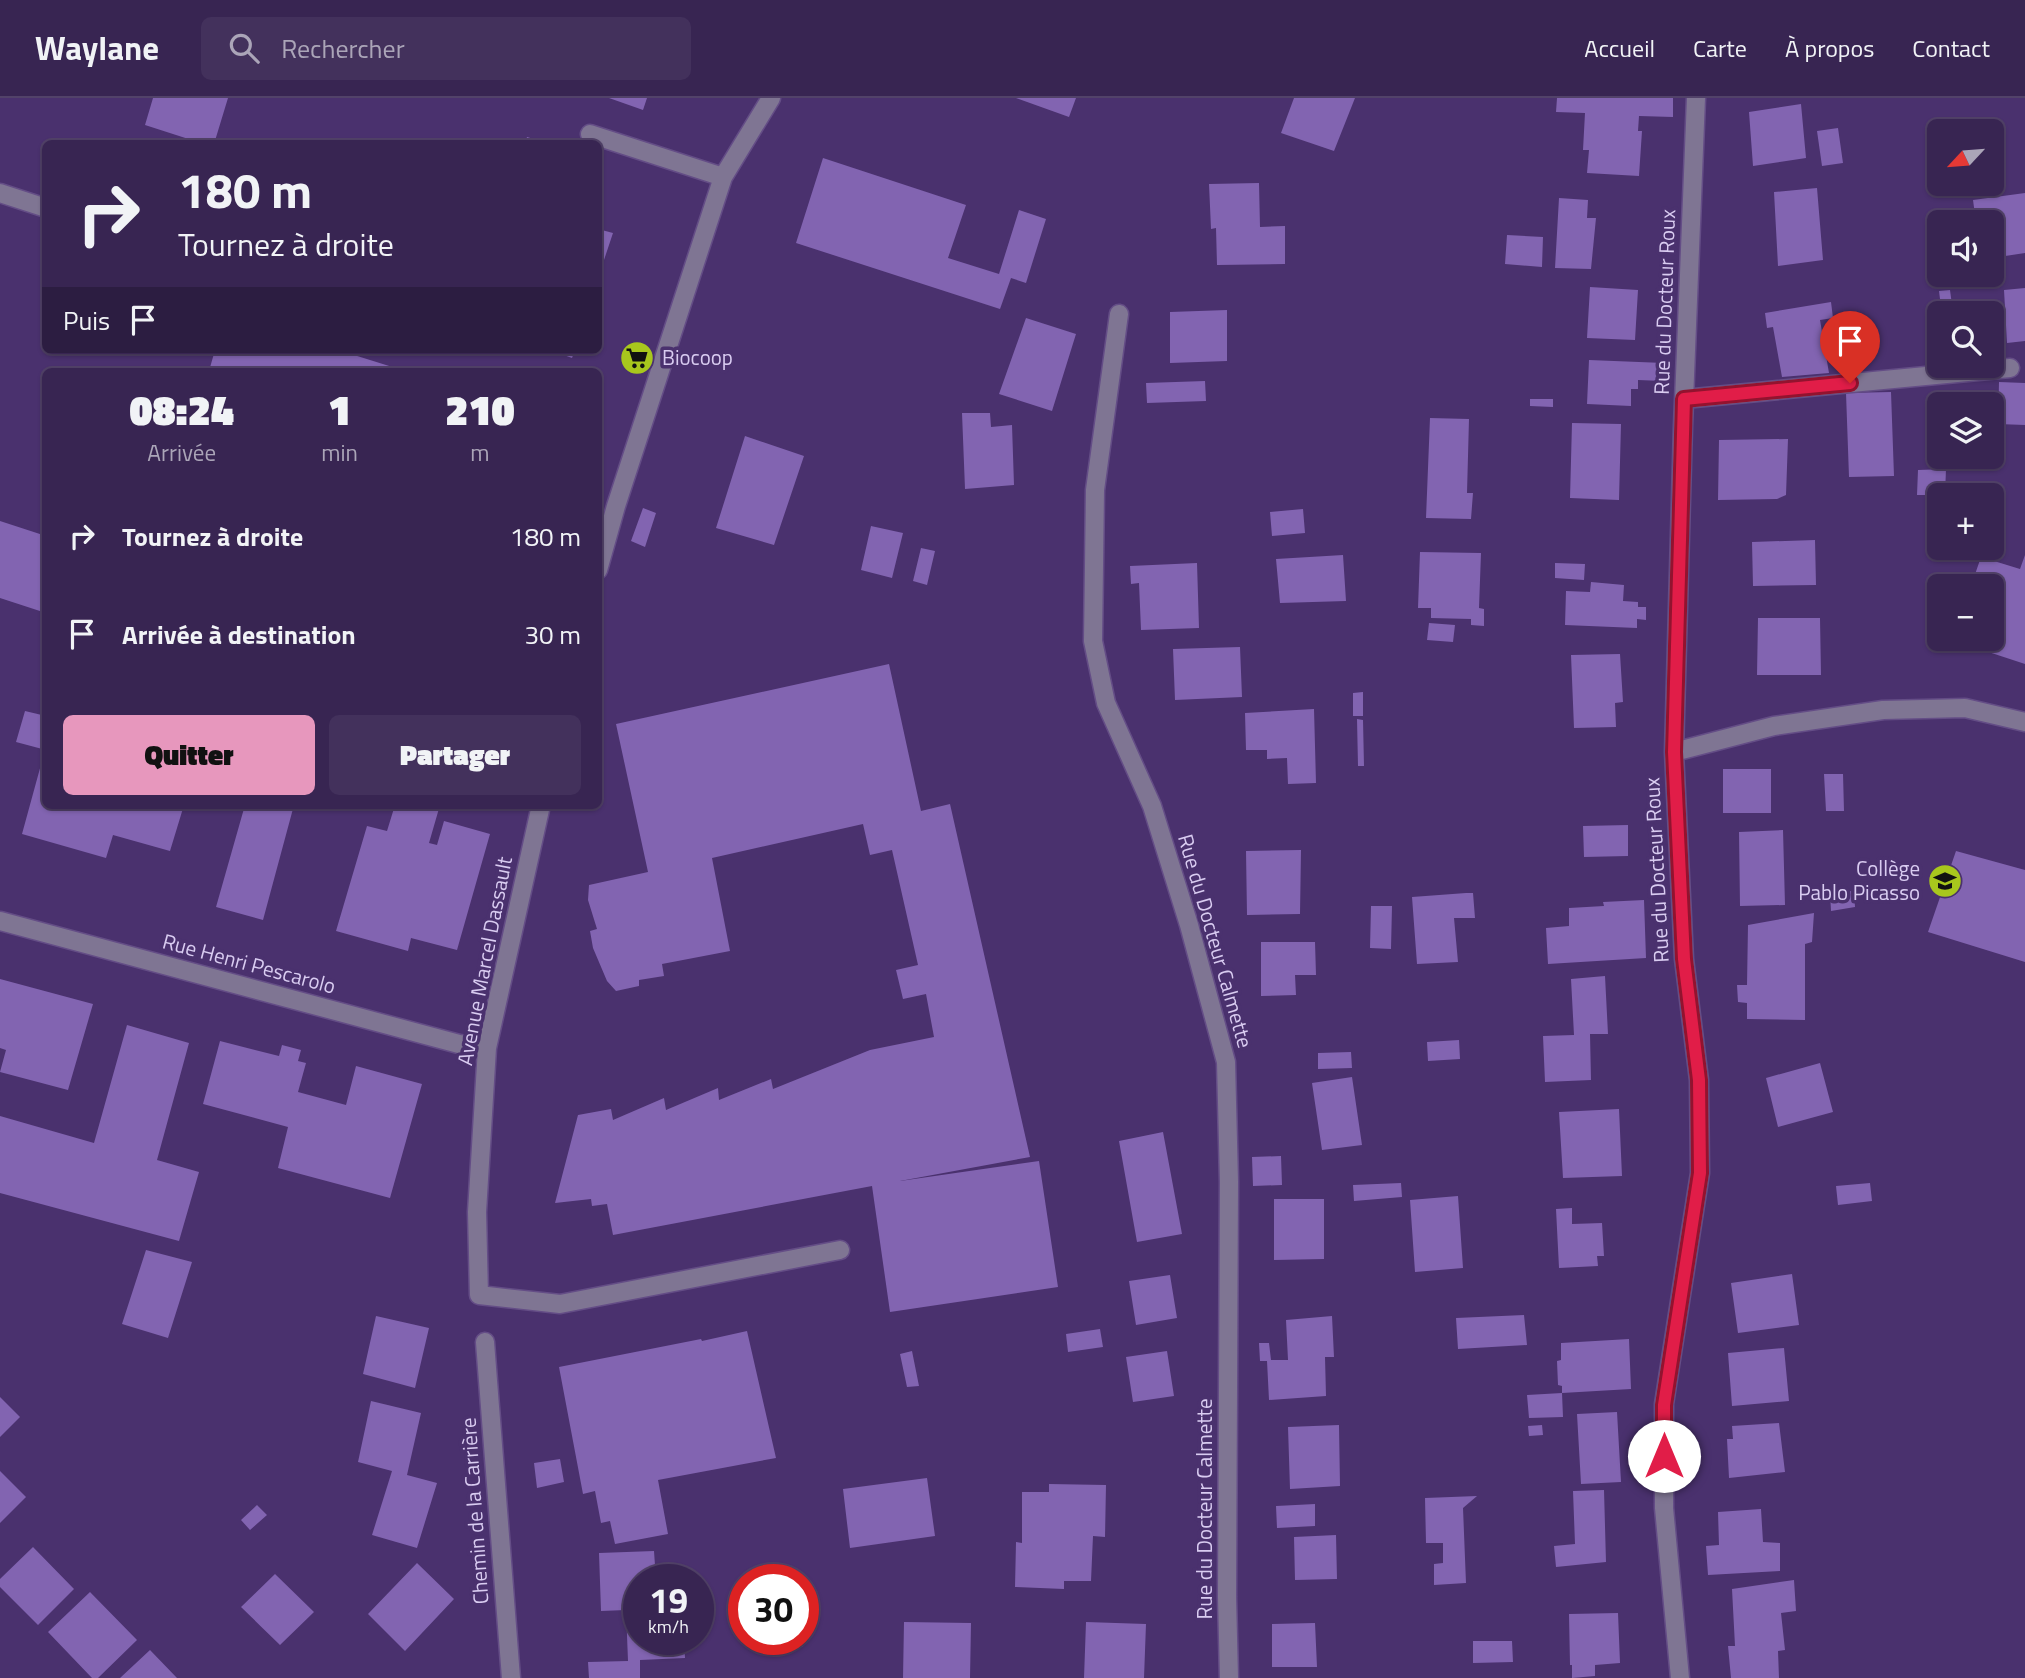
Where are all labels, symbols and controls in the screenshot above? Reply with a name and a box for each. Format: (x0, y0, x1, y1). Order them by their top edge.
search box (201, 17, 691, 80)
text: Waylane (35, 23, 159, 73)
icon: search (225, 29, 263, 67)
text: Rechercher (281, 29, 405, 68)
text: Accueil (1584, 30, 1655, 66)
text: Carte (1693, 30, 1747, 66)
text: À propos (1785, 30, 1874, 66)
text: Contact (1912, 30, 1990, 66)
north arrow (1927, 119, 2004, 196)
map controls (1927, 119, 2004, 651)
text: 180 m (178, 152, 312, 227)
icon: right (63, 168, 154, 259)
street label: Rue du Docteur Roux (1645, 208, 1683, 395)
button: sound (1927, 210, 2004, 287)
text: Tournez à droite (178, 220, 394, 268)
text: Puis (63, 301, 110, 340)
icon: arrive (124, 301, 162, 339)
button: search (1927, 301, 2004, 378)
pin (1820, 311, 1880, 383)
icon: arrive (1831, 322, 1869, 360)
supermarket icon: Biocoop (618, 339, 656, 377)
place label: Biocoop (662, 341, 733, 373)
text: 08:24 (129, 377, 234, 441)
text: 1 (328, 377, 351, 441)
text: 210 (445, 377, 515, 441)
button: layers (1927, 392, 2004, 469)
text: Arrivée (147, 435, 216, 470)
text: min (321, 435, 358, 470)
text: m (470, 435, 490, 470)
button: + (1927, 483, 2004, 560)
icon: right (63, 517, 101, 555)
text: Tournez à droite (122, 517, 303, 556)
text: 180 m (510, 517, 581, 556)
button: − (1927, 574, 2004, 651)
icon: arrive (63, 615, 101, 653)
text: Arrivée à destination (122, 615, 356, 654)
text: 30 m (524, 615, 581, 654)
button: Quitter (63, 715, 315, 795)
button: Partager (329, 715, 581, 795)
street label: Rue du Docteur Roux (1635, 776, 1677, 963)
street label: Rue du Docteur Calmette (1170, 830, 1262, 1051)
place label: Collège Pablo Picasso (1798, 852, 1920, 908)
street label: Avenue Marcel Dassault (448, 853, 520, 1068)
school or university icon: Collège Pablo Picasso (1926, 862, 1964, 900)
street label: Rue Henri Pescarolo (159, 925, 339, 1002)
street label: Rue du Docteur Calmette (1188, 1398, 1220, 1620)
street label: Chemin de la Carrière (452, 1417, 496, 1605)
position arrow (1627, 1419, 1701, 1493)
speed limit sign: 30 (728, 1564, 819, 1655)
text: 19 (649, 1573, 688, 1627)
text: km/h (648, 1613, 689, 1640)

